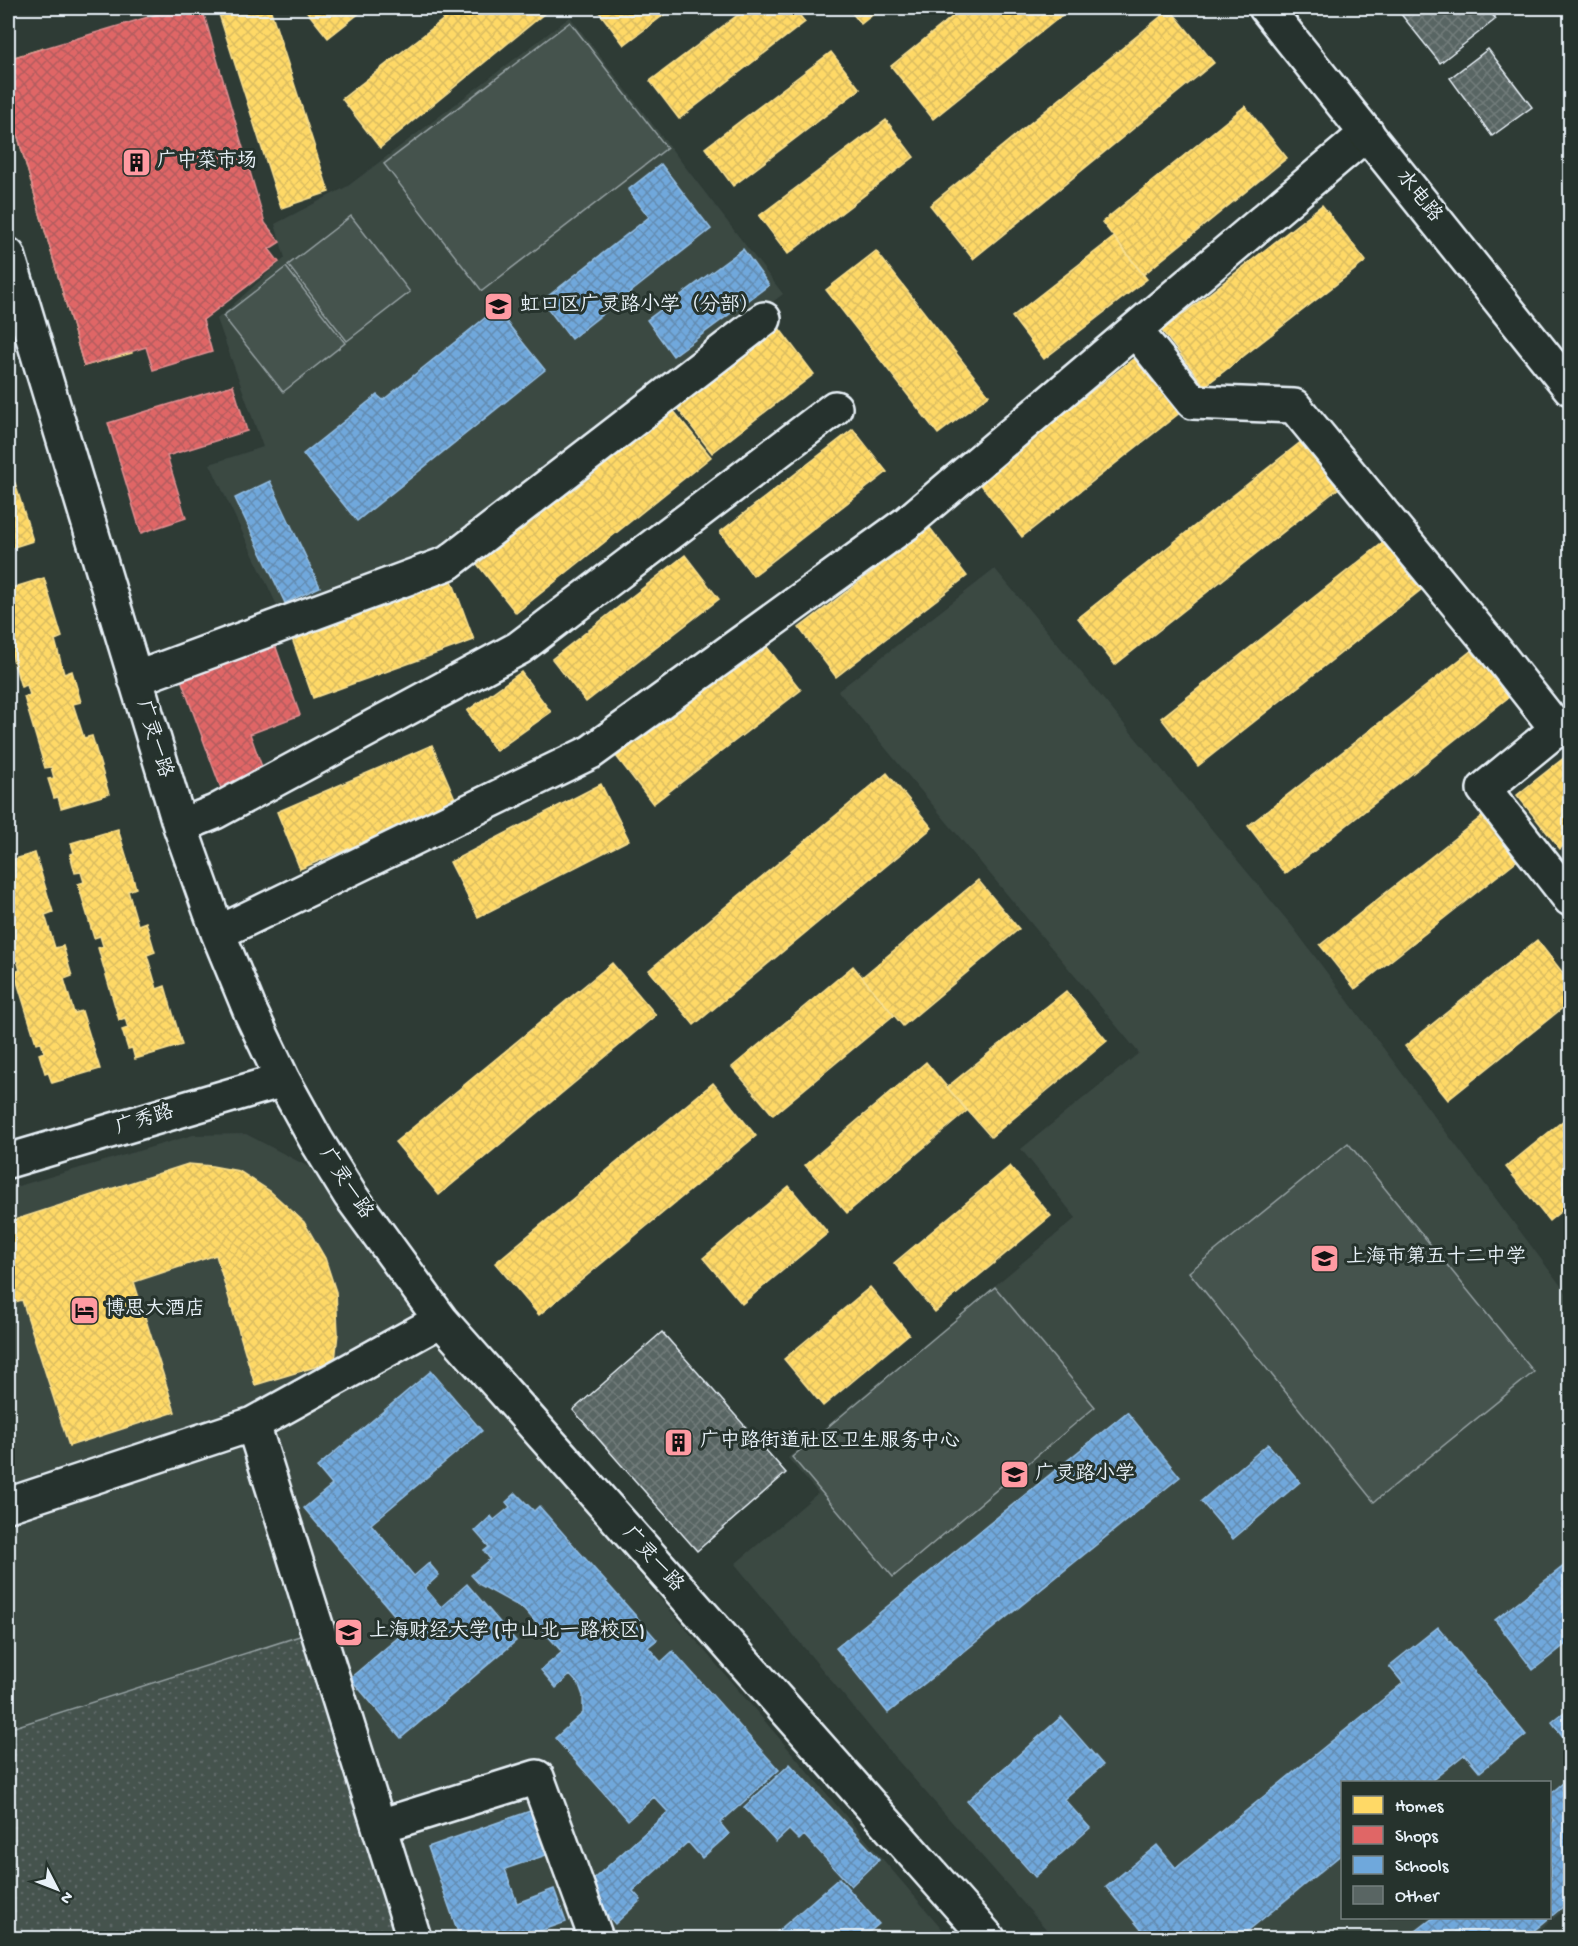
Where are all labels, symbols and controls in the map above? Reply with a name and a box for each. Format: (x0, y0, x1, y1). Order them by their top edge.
building icon: 广中菜市场 (120, 146, 152, 178)
place label: 广中菜市场 (157, 149, 257, 174)
street label: 水电路 (1390, 165, 1448, 228)
school or university icon: 虹口区广灵路小学（分部） (483, 290, 515, 322)
place label: 虹口区广灵路小学（分部） (520, 293, 760, 318)
street label: 广灵一路 (130, 697, 178, 782)
street label: 广秀路 (112, 1099, 178, 1141)
street label: 广灵一路 (314, 1143, 379, 1225)
school or university icon: 上海市第五十二中学 (1309, 1242, 1341, 1274)
place label: 上海市第五十二中学 (1346, 1245, 1526, 1270)
hotel icon: 博思大酒店 (68, 1294, 100, 1326)
place label: 博思大酒店 (105, 1297, 205, 1322)
building icon: 广中路街道社区卫生服务中心 (663, 1426, 695, 1458)
place label: 广中路街道社区卫生服务中心 (700, 1429, 960, 1454)
school or university icon: 广灵路小学 (998, 1459, 1030, 1491)
place label: 广灵路小学 (1035, 1462, 1135, 1487)
street label: 广灵一路 (617, 1521, 689, 1598)
school or university icon: 上海财经大学 (中山北一路校区) (332, 1616, 364, 1648)
place label: 上海财经大学 (中山北一路校区) (369, 1619, 645, 1644)
legend (1341, 1781, 1551, 1919)
text: Homes (1395, 1797, 1445, 1818)
text: Shops (1395, 1827, 1439, 1848)
text: Schools (1395, 1857, 1450, 1878)
north arrow (27, 1859, 87, 1919)
text: N (55, 1886, 76, 1907)
text: Other (1395, 1887, 1440, 1908)

